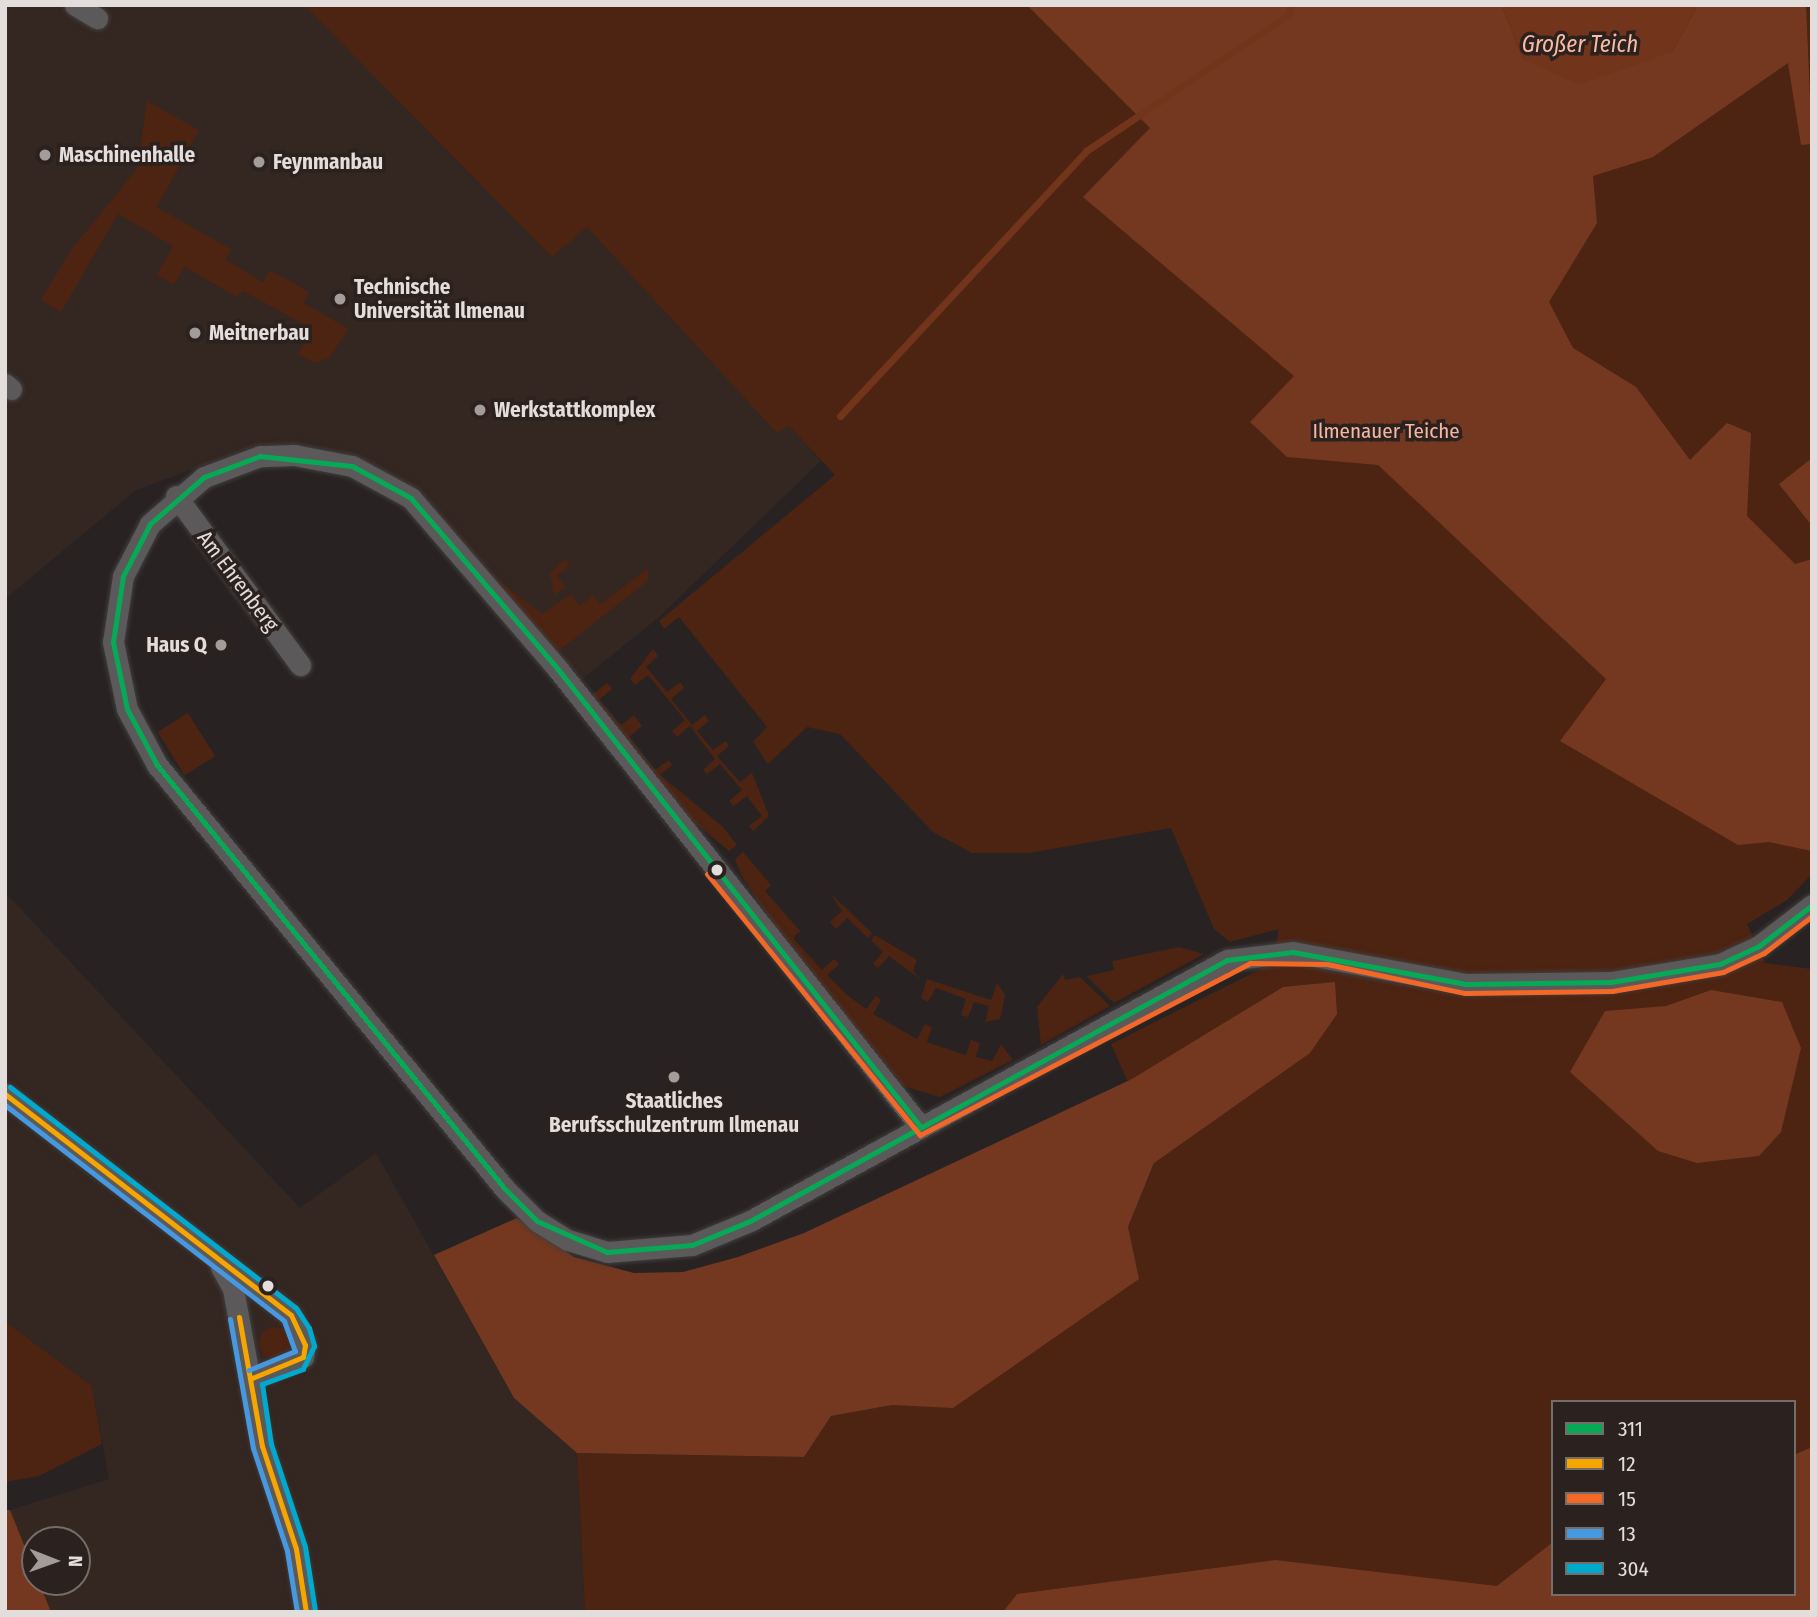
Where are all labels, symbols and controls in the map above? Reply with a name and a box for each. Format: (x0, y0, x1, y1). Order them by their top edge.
water label: Großer Teich (1522, 30, 1638, 58)
place label: Maschinenhalle (59, 142, 195, 168)
marker: Maschinenhalle (37, 147, 53, 163)
place label: Feynmanbau (273, 149, 383, 175)
marker: Feynmanbau (251, 154, 267, 170)
place label: Technische Universität Ilmenau (354, 274, 525, 324)
marker: Technische Universität Ilmenau (332, 291, 348, 307)
place label: Meitnerbau (209, 320, 310, 346)
marker: Meitnerbau (187, 325, 203, 341)
place label: Werkstattkomplex (494, 397, 655, 423)
marker: Werkstattkomplex (472, 402, 488, 418)
park label: Ilmenauer Teiche (1312, 418, 1460, 444)
street label: Am Ehrenberg (192, 526, 284, 636)
place label: Haus Q (146, 632, 207, 658)
marker: Haus Q (213, 637, 229, 653)
unlabelled marker (710, 863, 724, 877)
marker: Staatliches Berufsschulzentrum Ilmenau (666, 1069, 682, 1085)
place label: Staatliches Berufsschulzentrum Ilmenau (549, 1088, 799, 1138)
unlabelled marker (261, 1279, 275, 1293)
legend (1551, 1400, 1796, 1596)
text: 311 (1618, 1416, 1643, 1442)
text: 12 (1618, 1451, 1635, 1477)
text: 15 (1618, 1486, 1636, 1512)
text: 13 (1618, 1521, 1636, 1547)
north arrow (21, 1526, 91, 1596)
text: N (64, 1555, 87, 1567)
text: 304 (1618, 1556, 1649, 1582)

